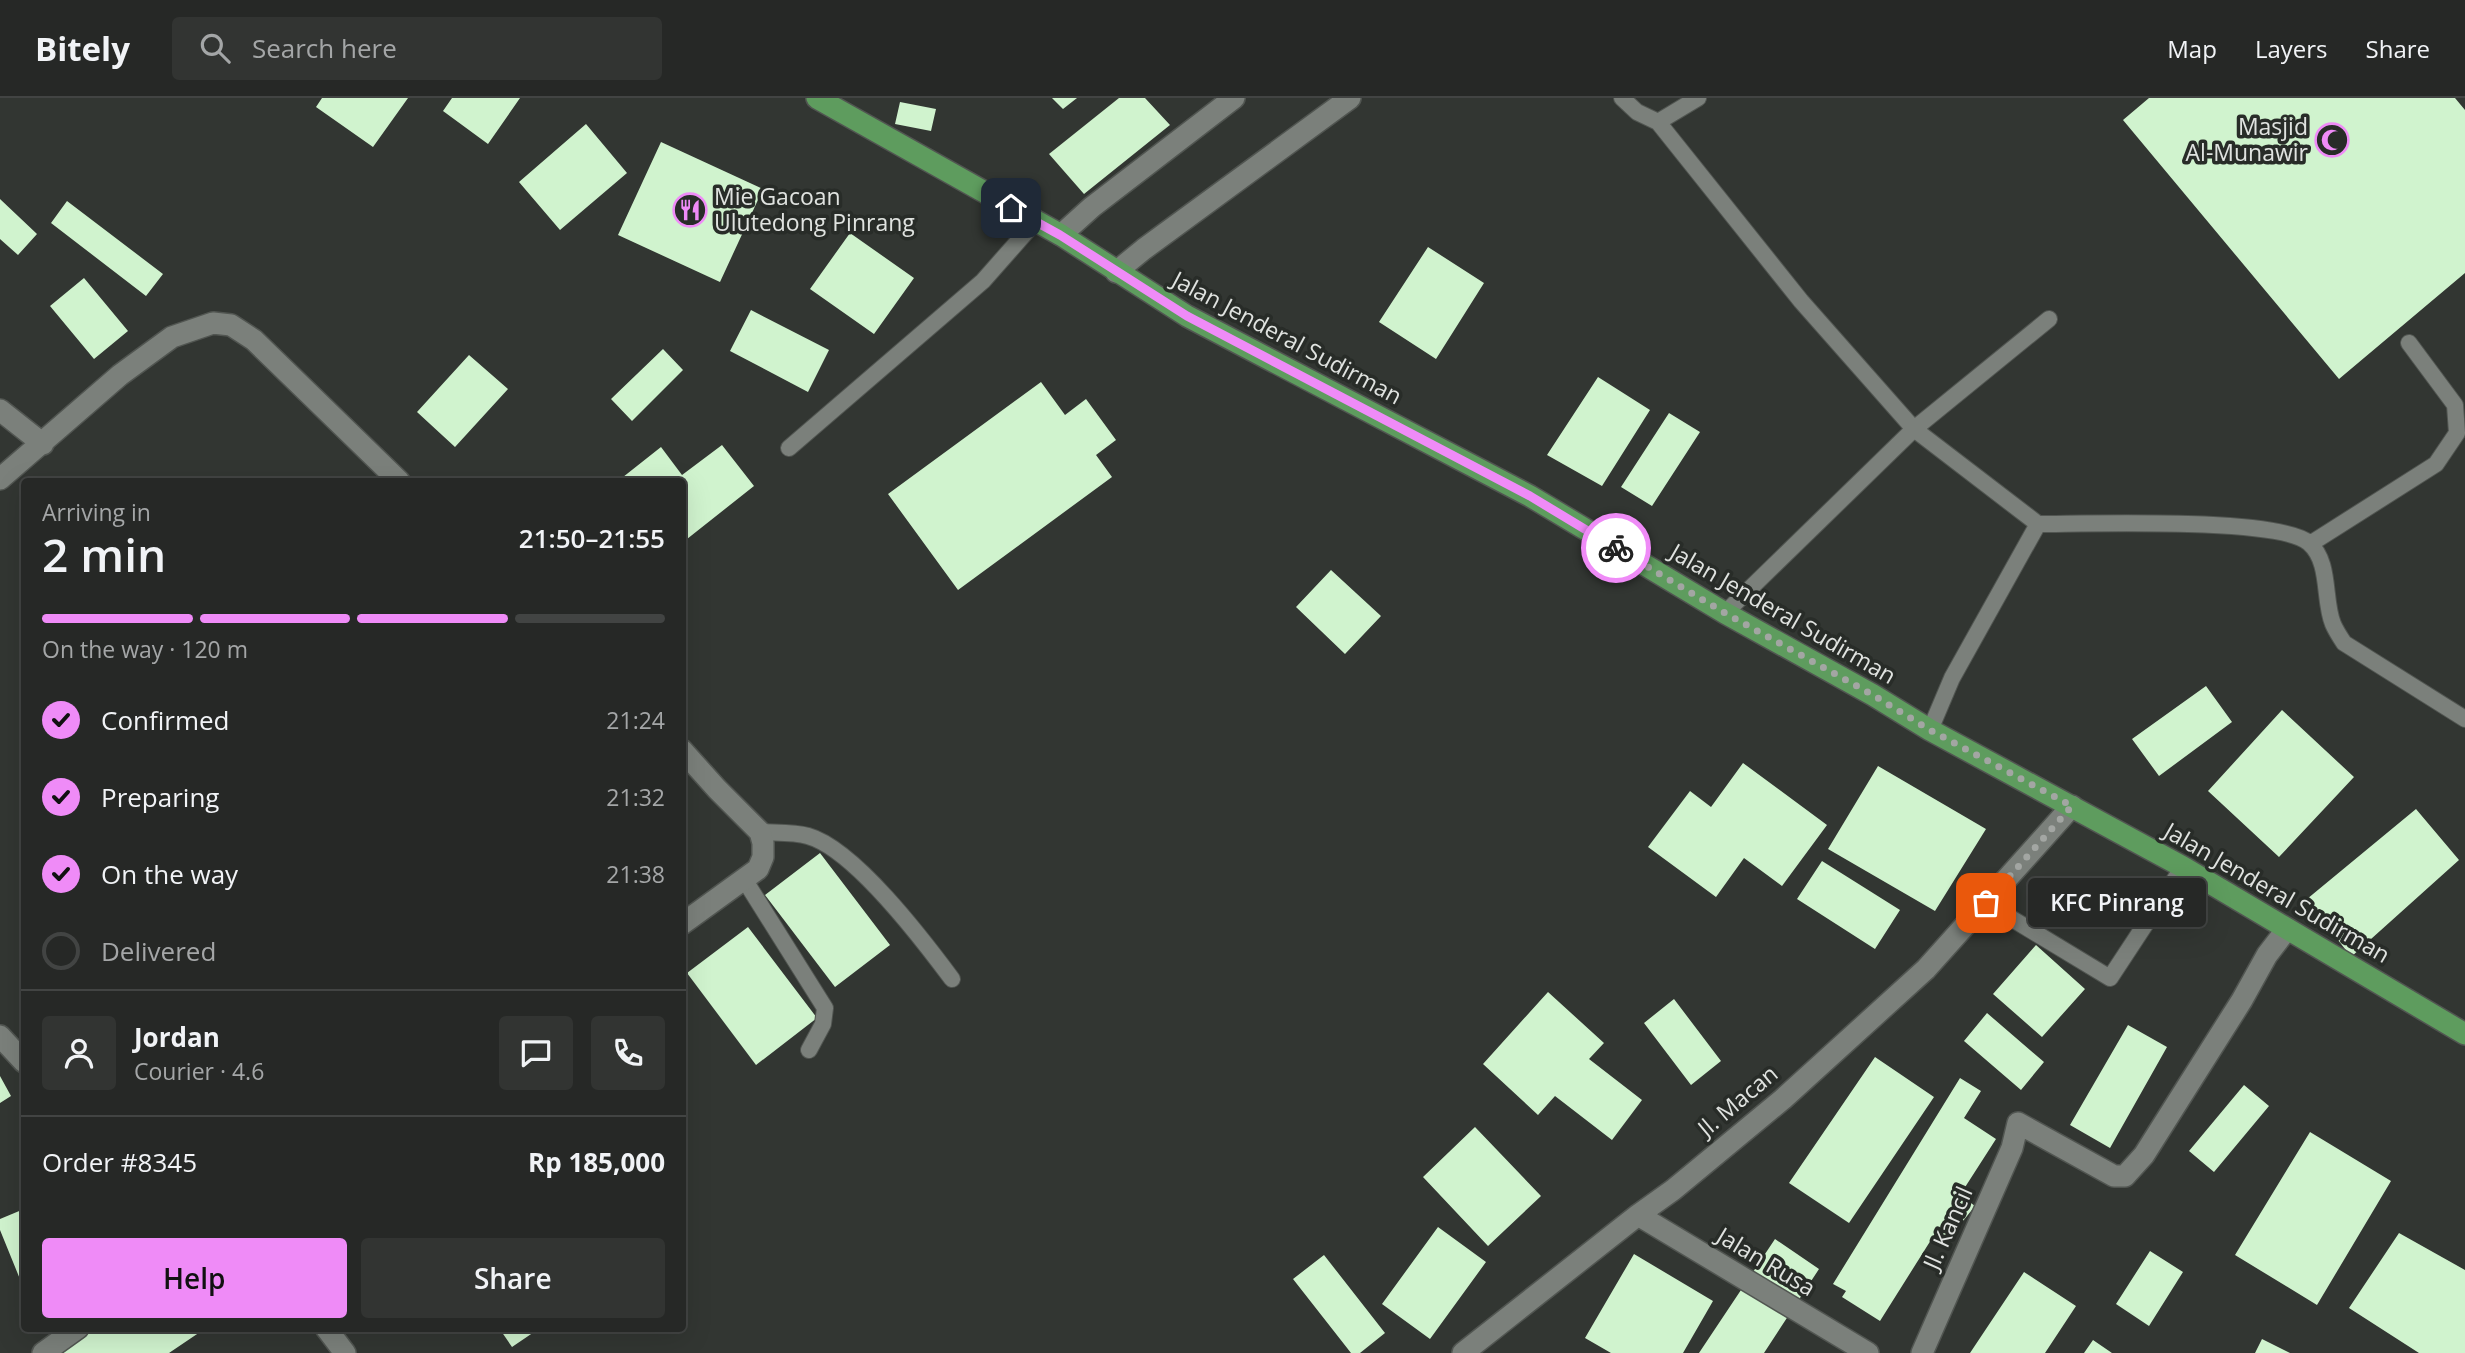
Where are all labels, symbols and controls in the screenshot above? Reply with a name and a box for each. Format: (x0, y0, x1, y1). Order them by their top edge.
search box (172, 17, 662, 80)
text: Bitely (35, 26, 130, 71)
icon: search (196, 29, 234, 67)
text: Search here (252, 30, 397, 66)
text: Map (2167, 32, 2217, 65)
text: Layers (2255, 32, 2328, 65)
text: Share (2366, 32, 2430, 65)
place label: Masjid Al-Munawir (2186, 110, 2309, 168)
mosque icon: Masjid Al-Munawir (2313, 121, 2351, 159)
pin (981, 178, 1041, 238)
place label: Mie Gacoan Ulutedong Pinrang (714, 180, 915, 238)
icon: home (992, 189, 1030, 227)
restaurant icon: Mie Gacoan Ulutedong Pinrang (671, 191, 709, 229)
street label: Jalan Jenderal Sudirman (1165, 262, 1408, 411)
text: Arriving in (42, 496, 151, 528)
courier (1581, 513, 1651, 583)
text: 21:50–21:55 (519, 520, 665, 556)
text: 2 min (42, 523, 166, 585)
icon: bike (1597, 529, 1635, 567)
street label: Jalan Jenderal Sudirman (1663, 534, 1902, 691)
text: On the way · 120 m (42, 633, 248, 665)
icon: check (42, 701, 80, 739)
text: Confirmed (101, 702, 229, 738)
text: 21:24 (606, 704, 665, 736)
icon: check (42, 778, 80, 816)
text: Preparing (101, 779, 219, 815)
text: 21:32 (606, 781, 665, 813)
street label: Jalan Jenderal Sudirman (2157, 813, 2396, 970)
icon: check (42, 855, 80, 893)
text: On the way (101, 856, 238, 892)
text: 21:38 (606, 858, 665, 890)
pin (1956, 873, 2016, 933)
callout: KFC Pinrang (2028, 878, 2206, 928)
icon: bag (1967, 884, 2005, 922)
text: KFC Pinrang (2050, 886, 2184, 918)
text: Delivered (101, 933, 216, 969)
button: person (42, 1016, 116, 1090)
button: chat (499, 1016, 573, 1090)
button: phone (591, 1016, 665, 1090)
text: Jordan (134, 1019, 220, 1055)
text: Courier · 4.6 (134, 1055, 264, 1087)
street label: Jl. Macan (1689, 1057, 1784, 1144)
text: Order #8345 (42, 1144, 197, 1180)
text: Rp 185,000 (528, 1144, 665, 1180)
street label: Jl. Kancil (1914, 1181, 1980, 1276)
street label: Jalan Rusa (1710, 1218, 1822, 1303)
button: Help (42, 1238, 347, 1318)
button: Share (361, 1238, 665, 1318)

